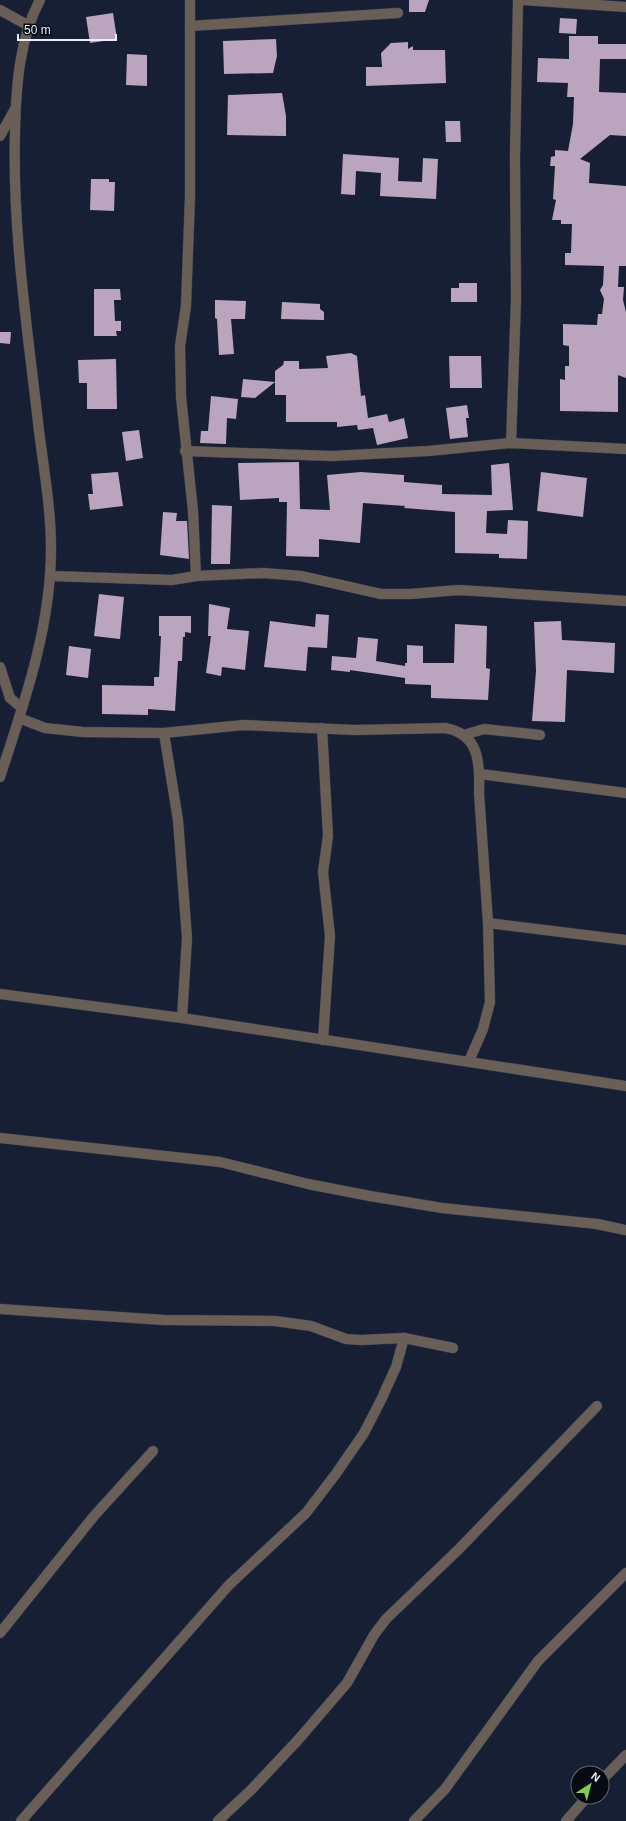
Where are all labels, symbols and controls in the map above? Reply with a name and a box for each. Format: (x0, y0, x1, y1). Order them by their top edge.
scale bar (18, 16, 116, 42)
text: 50 m (24, 23, 51, 37)
north arrow (570, 1765, 610, 1805)
text: N (589, 1770, 603, 1784)

